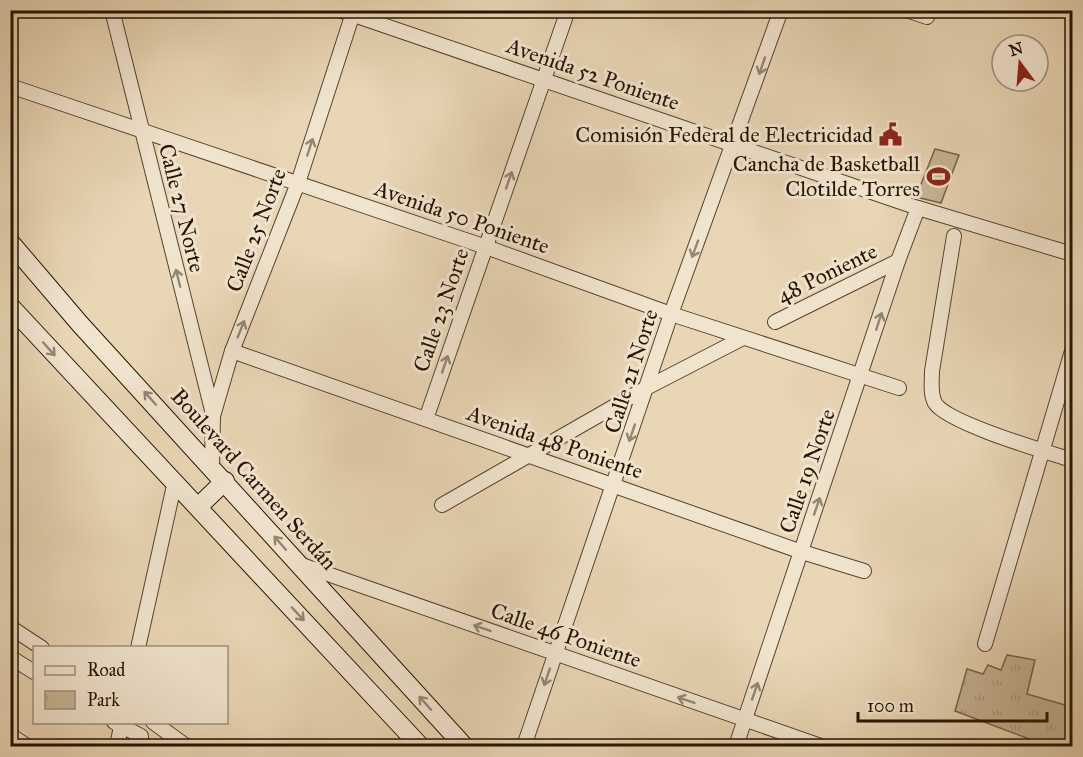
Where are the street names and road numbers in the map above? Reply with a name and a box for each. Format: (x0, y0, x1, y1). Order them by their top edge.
street label: Avenida 52 Poniente (502, 31, 683, 116)
street label: Calle 27 Norte (153, 141, 211, 275)
street label: Calle 25 Norte (220, 164, 292, 296)
street label: Avenida 50 Poniente (370, 174, 553, 260)
street label: 48 Poniente (773, 237, 881, 309)
street label: Calle 23 Norte (407, 245, 475, 375)
street label: Calle 21 Norte (598, 306, 664, 436)
street label: Boulevard Carmen Serdán (165, 383, 343, 575)
street label: Avenida 48 Poniente (463, 399, 646, 485)
street label: Calle 19 Norte (773, 405, 841, 537)
street label: Calle 46 Poniente (487, 597, 645, 673)

